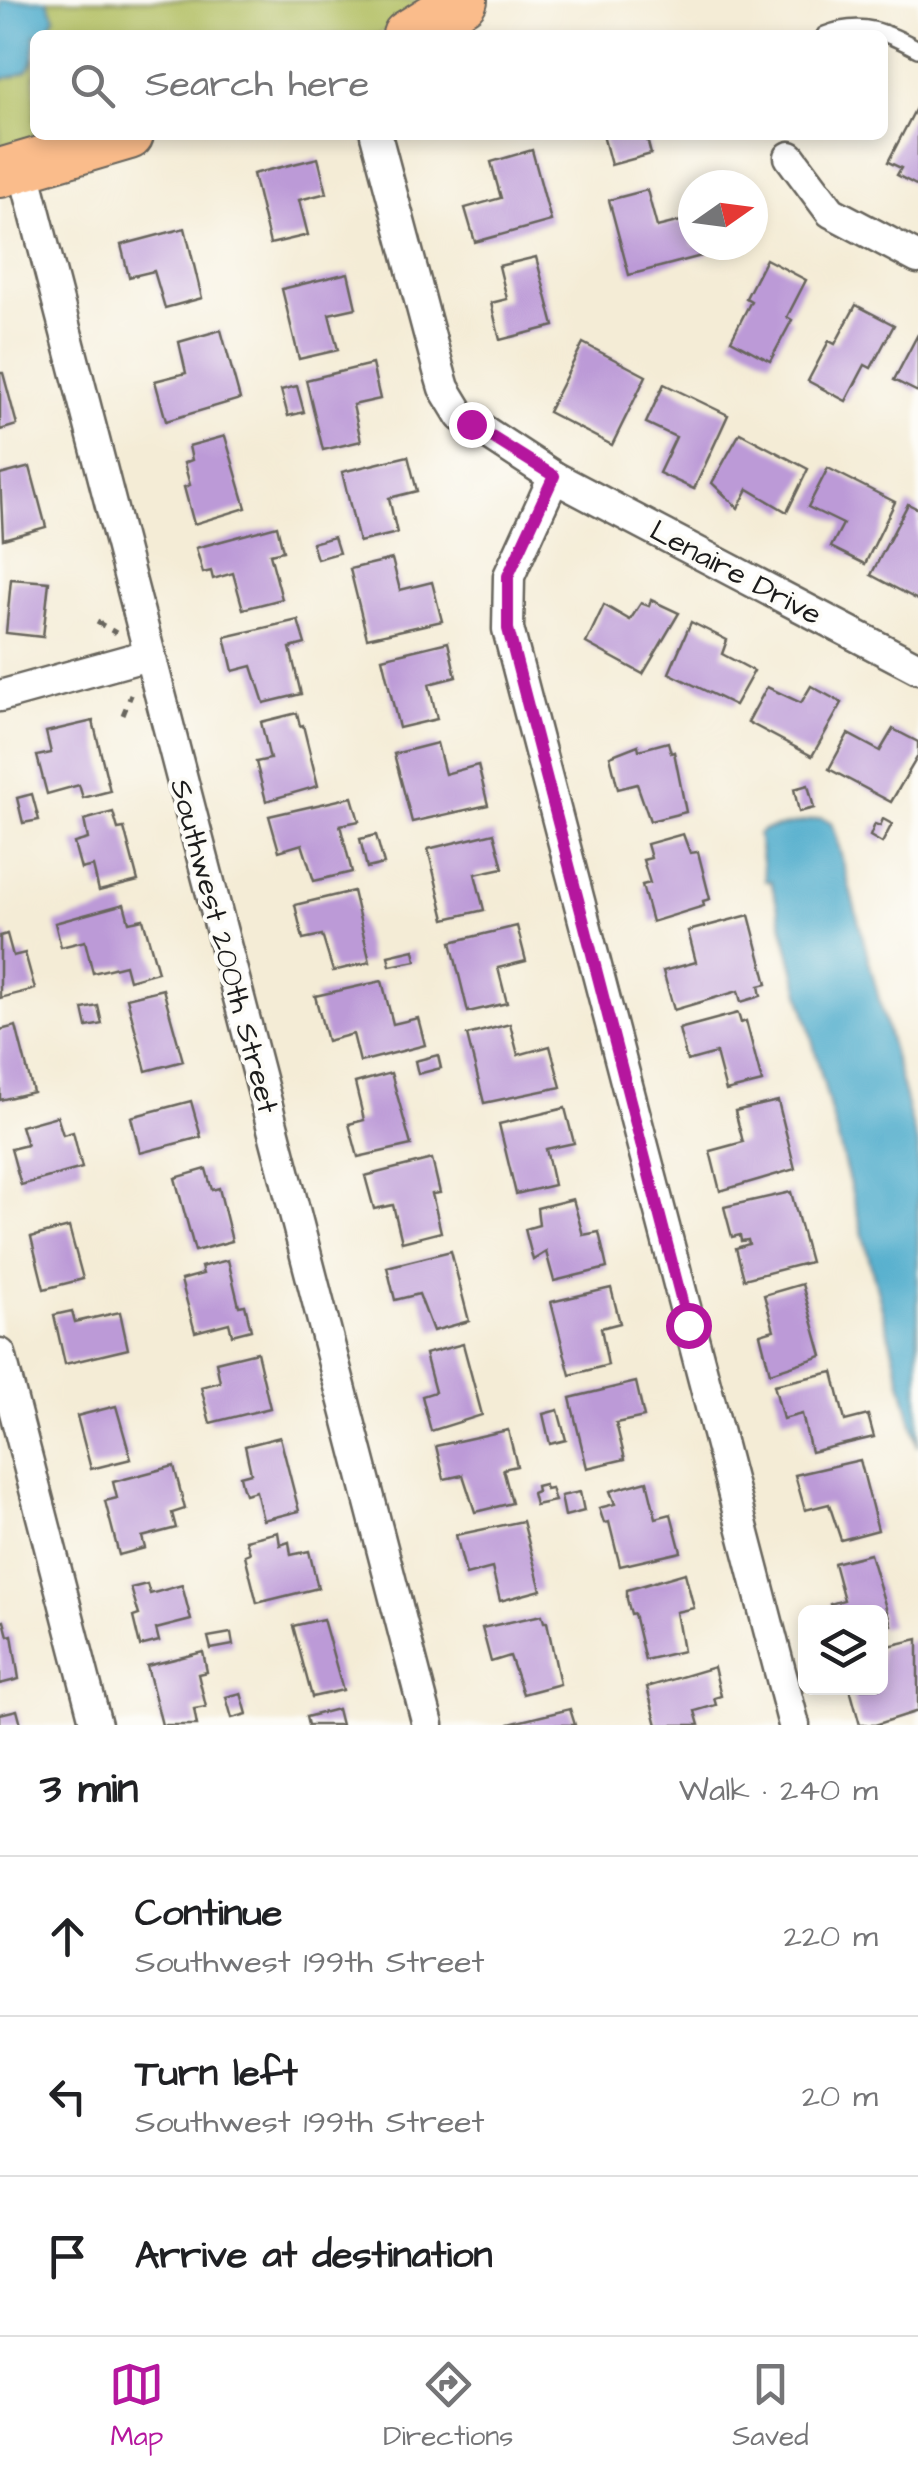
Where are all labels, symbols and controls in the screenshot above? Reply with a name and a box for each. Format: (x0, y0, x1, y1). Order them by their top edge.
search box (30, 30, 888, 140)
icon: search (65, 58, 120, 113)
text: Search here (145, 59, 369, 111)
north arrow (678, 170, 768, 260)
route end (449, 402, 495, 448)
street label: Lenaire Drive (642, 510, 829, 636)
street label: Southwest 200th Street (159, 774, 289, 1118)
route start (666, 1303, 712, 1349)
map controls (798, 1605, 888, 1695)
button: layers (798, 1605, 888, 1695)
text: 3 min (40, 1761, 138, 1819)
text: Walk · 240 m (679, 1768, 878, 1813)
text: Continue (135, 1888, 282, 1940)
icon: ahead (40, 1909, 95, 1964)
text: 220 m (783, 1914, 878, 1959)
text: Southwest 199th Street (135, 1940, 484, 1985)
text: Turn left (135, 2048, 298, 2100)
icon: left (40, 2069, 95, 2124)
text: 20 m (802, 2074, 878, 2119)
text: Southwest 199th Street (135, 2100, 484, 2145)
icon: arrive (40, 2229, 95, 2284)
text: Arrive at destination (135, 2230, 492, 2282)
tab: Map (109, 2357, 164, 2456)
tab: Directions (383, 2357, 513, 2456)
tab: Saved (732, 2357, 809, 2456)

